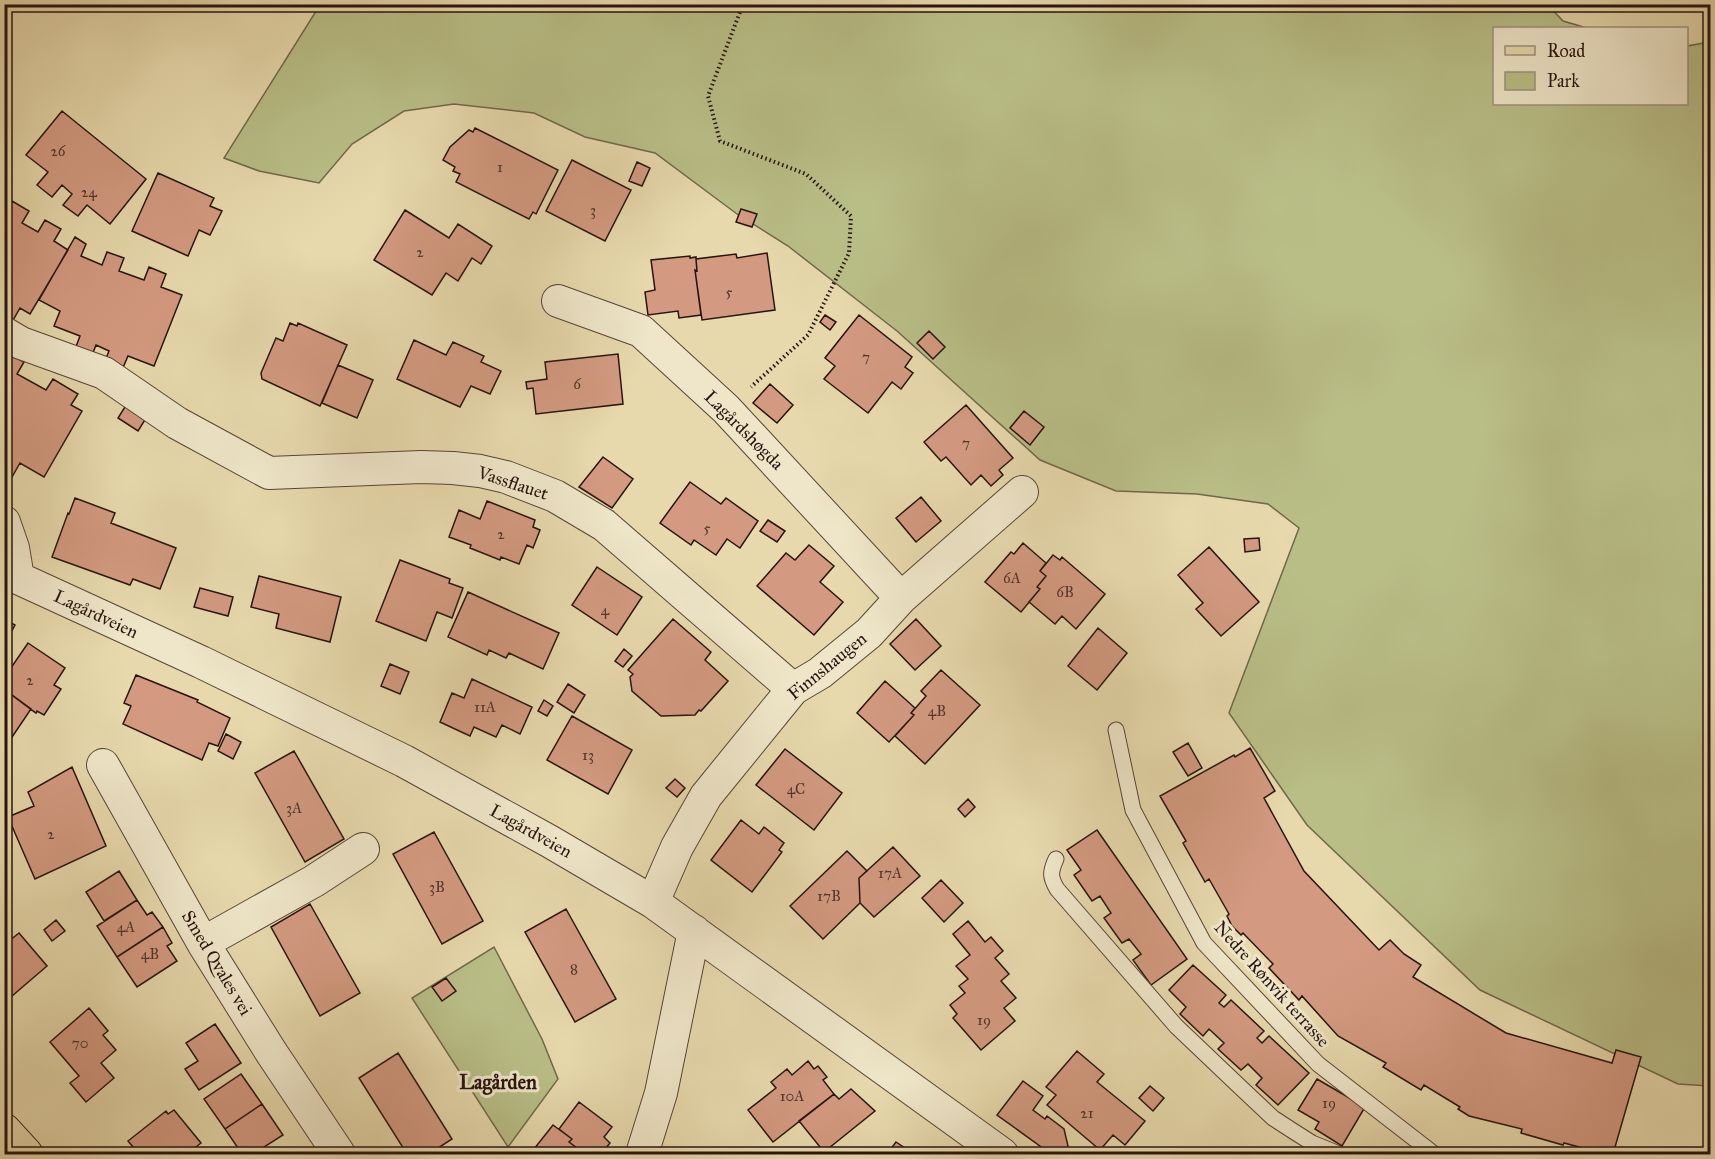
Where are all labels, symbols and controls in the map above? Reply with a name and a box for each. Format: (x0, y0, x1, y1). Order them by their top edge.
legend (1493, 27, 1688, 105)
text: Road (1547, 40, 1585, 62)
text: Park (1547, 70, 1580, 92)
house number: 26 (50, 142, 67, 160)
house number: 1 (497, 158, 503, 176)
house number: 24 (81, 183, 98, 201)
house number: 3 (590, 201, 596, 219)
house number: 2 (416, 243, 424, 261)
house number: 5 (726, 283, 733, 301)
house number: 7 (862, 348, 870, 366)
house number: 6 (573, 375, 582, 393)
street label: Lagårdshøgda (699, 386, 789, 475)
house number: 7 (962, 434, 970, 452)
street label: Vassflauet (474, 461, 552, 505)
house number: 5 (704, 519, 711, 537)
house number: 2 (497, 525, 505, 543)
house number: 6A (1003, 569, 1021, 587)
house number: 6B (1056, 583, 1074, 601)
street label: Lagårdveien (50, 585, 142, 644)
house number: 4 (601, 601, 610, 619)
street label: Finnshaugen (783, 627, 872, 705)
house number: 2 (26, 671, 34, 689)
house number: 11A (474, 698, 496, 716)
house number: 4B (928, 702, 946, 720)
house number: 13 (582, 746, 594, 764)
house number: 4C (787, 780, 805, 798)
house number: 3A (286, 799, 302, 817)
street label: Lagårdveien (486, 799, 576, 864)
house number: 2 (47, 825, 55, 843)
house number: 17A (878, 864, 902, 882)
house number: 3B (429, 878, 445, 896)
house number: 17B (817, 887, 841, 905)
street label: Smed Qvales vei (177, 907, 257, 1019)
street label: Nedre Rønvik terrasse (1210, 916, 1334, 1052)
house number: 4A (117, 918, 135, 936)
house number: 4B (141, 945, 159, 963)
house number: 8 (570, 960, 578, 978)
house number: 19 (977, 1011, 991, 1029)
house number: 70 (72, 1034, 88, 1052)
district label: Lagården (459, 1070, 537, 1095)
house number: 10A (780, 1087, 804, 1105)
house number: 19 (1322, 1094, 1336, 1112)
house number: 21 (1080, 1104, 1094, 1122)

